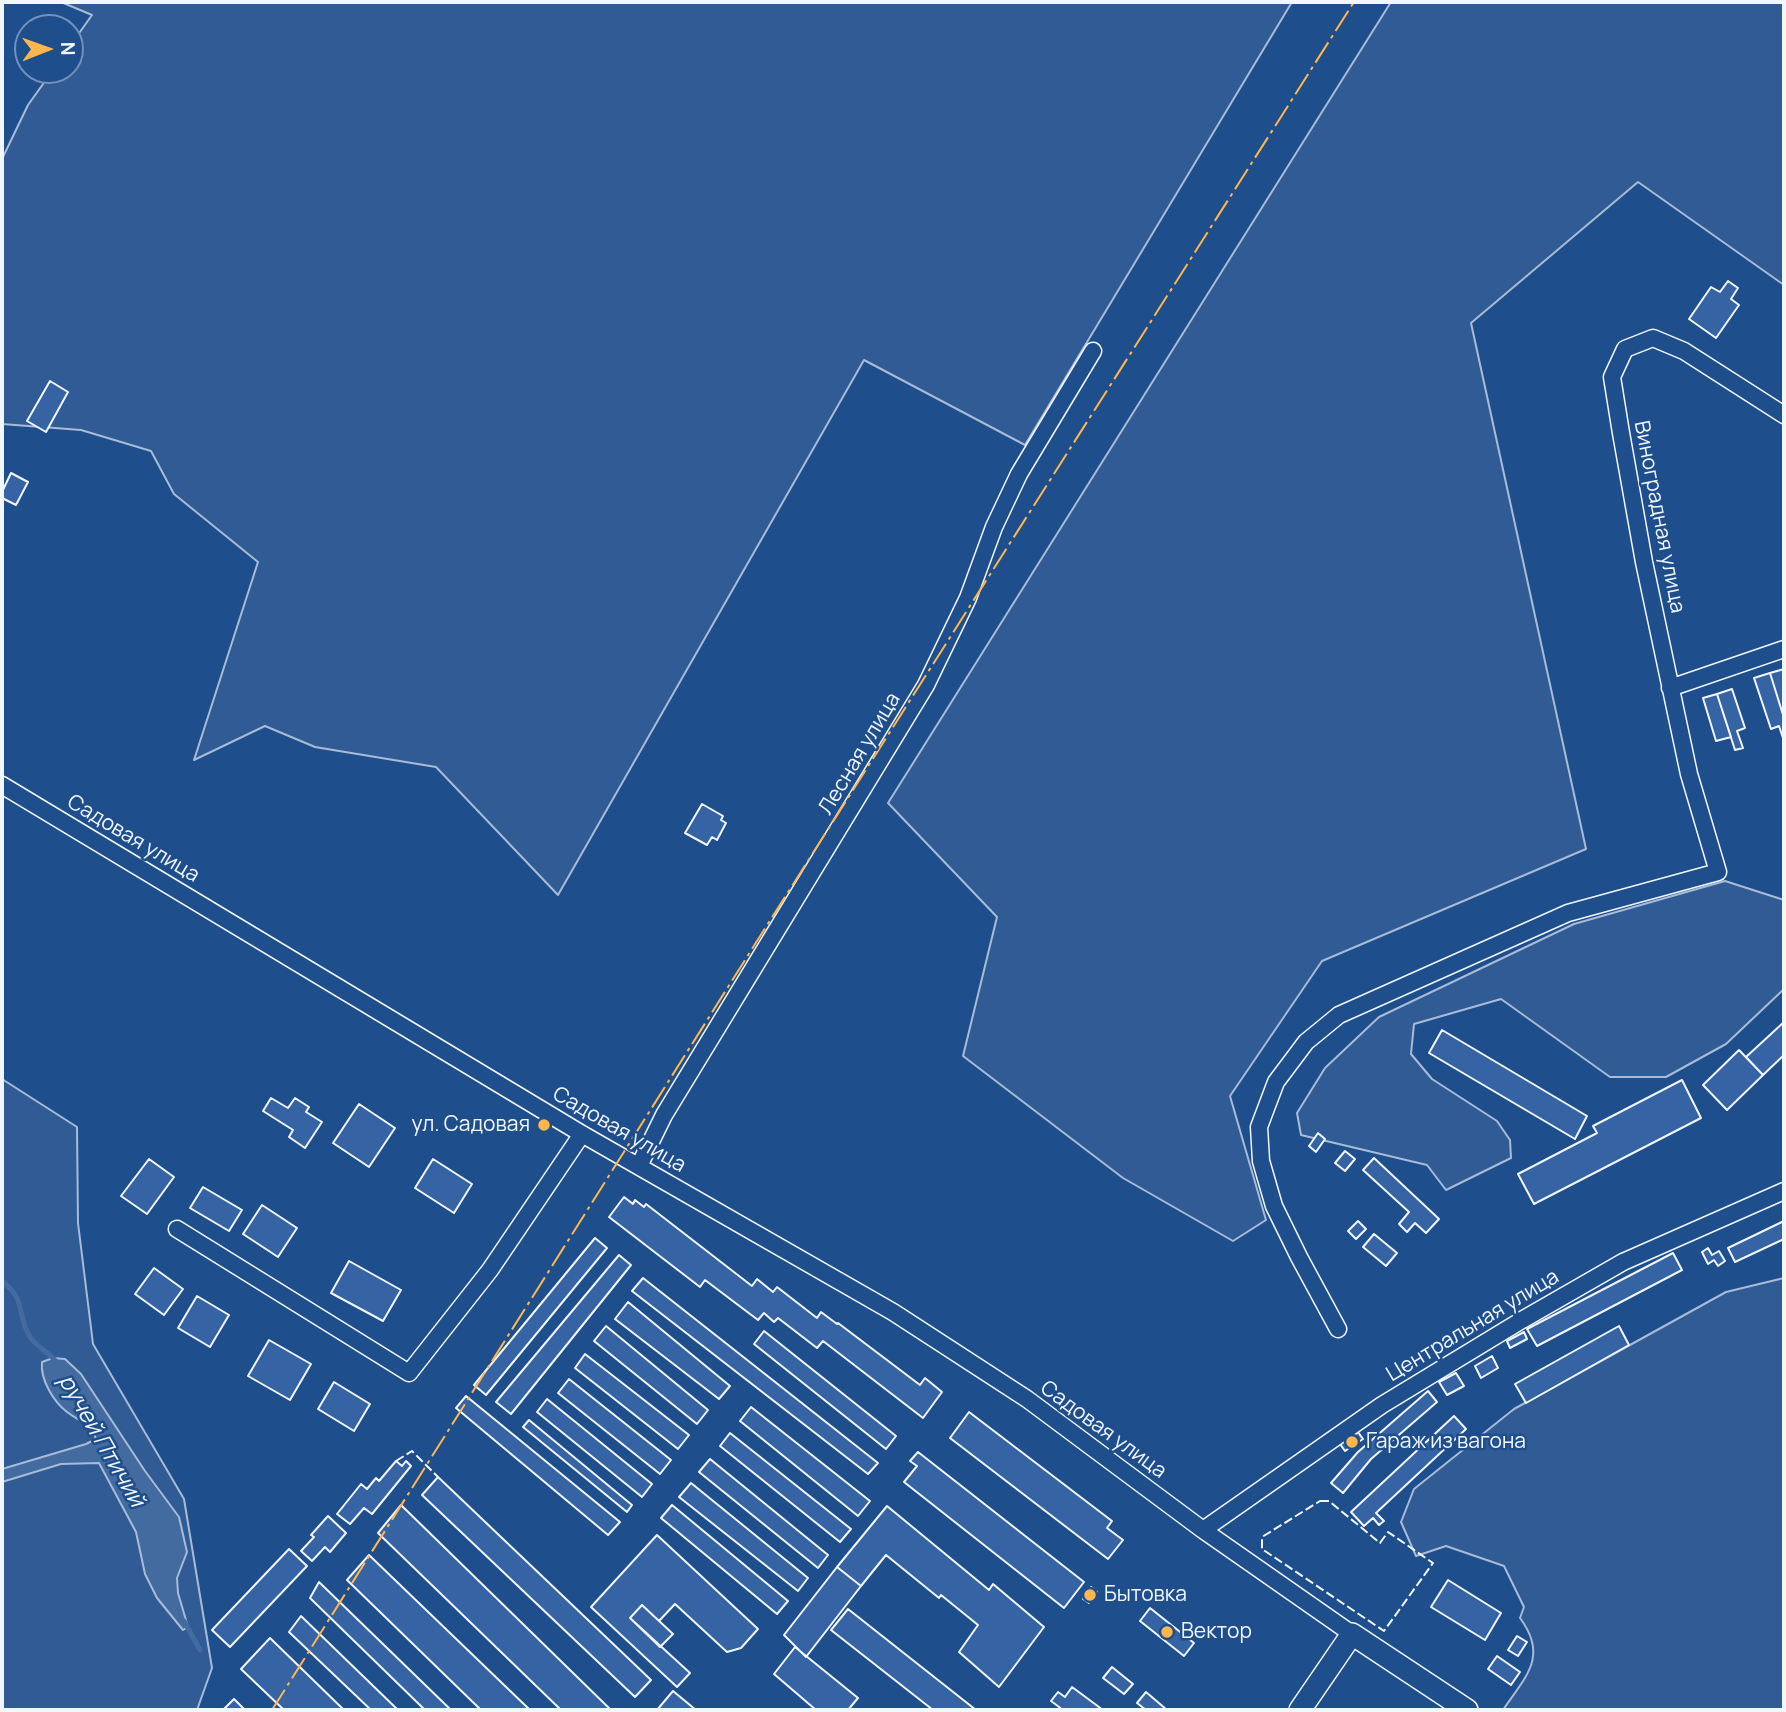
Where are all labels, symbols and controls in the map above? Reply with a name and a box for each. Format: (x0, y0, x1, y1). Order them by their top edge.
north arrow (14, 14, 84, 84)
text: N (55, 42, 81, 56)
street label: Виноградная улица (1628, 419, 1690, 615)
street label: Лесная улица (814, 688, 906, 820)
street label: Садовая улица (62, 790, 204, 888)
street label: Садовая улица (548, 1082, 690, 1178)
place label: ул. Садовая (412, 1112, 530, 1138)
marker: ул. Садовая (536, 1117, 552, 1133)
street label: Центральная улица (1382, 1265, 1564, 1387)
water label: ручей Птичий (52, 1370, 150, 1512)
street label: Садовая улица (1035, 1376, 1171, 1484)
place label: Гараж из вагона (1366, 1429, 1526, 1455)
marker: Гараж из вагона (1344, 1434, 1360, 1450)
place label: Бытовка (1104, 1582, 1187, 1608)
marker: Бытовка (1082, 1587, 1098, 1603)
place label: Вектор (1181, 1619, 1252, 1645)
marker: Вектор (1159, 1624, 1175, 1640)

